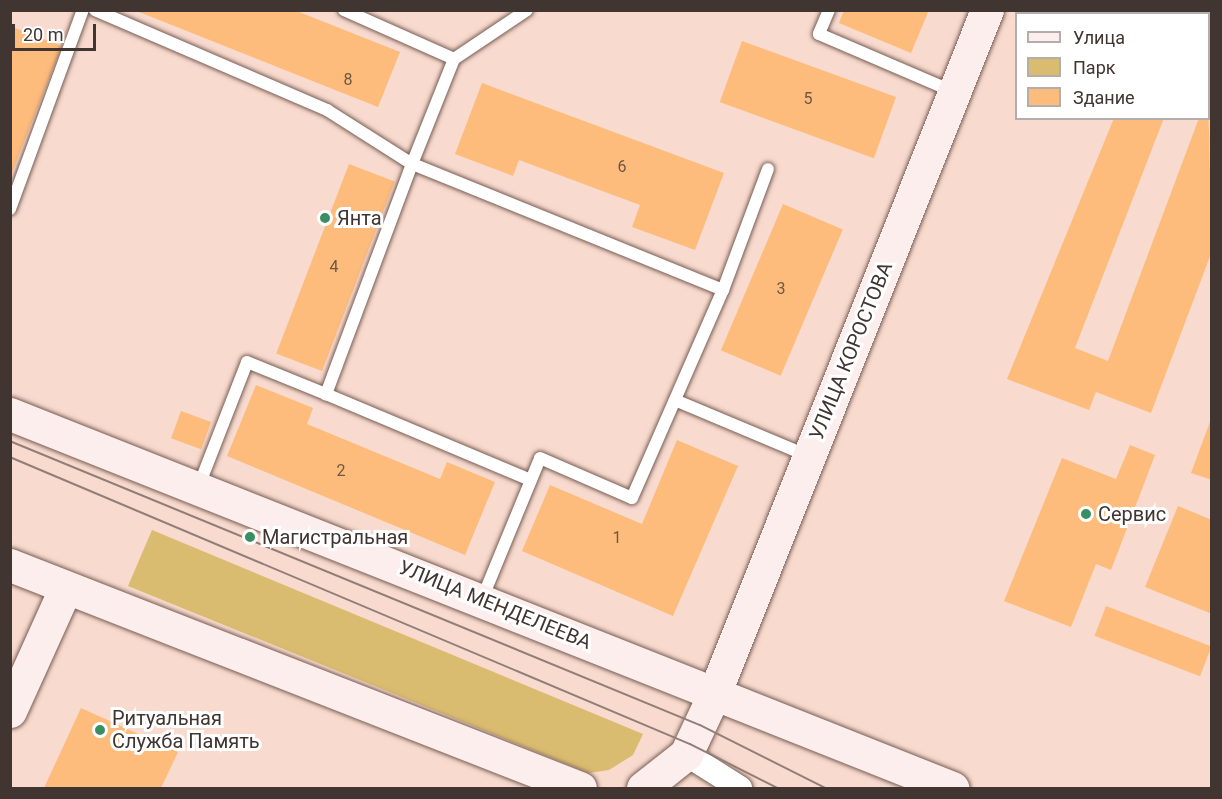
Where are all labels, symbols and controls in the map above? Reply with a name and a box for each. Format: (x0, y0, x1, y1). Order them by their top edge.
scale bar (15, 12, 99, 50)
legend (1015, 12, 1210, 120)
text: 20 m (23, 24, 63, 45)
text: Улица (1073, 27, 1125, 48)
text: Парк (1073, 57, 1115, 78)
house number: 8 (344, 70, 352, 90)
text: Здание (1073, 87, 1135, 108)
house number: 5 (804, 89, 812, 109)
house number: 6 (618, 157, 626, 177)
place label: Янта (337, 206, 382, 230)
marker: Янта (318, 211, 332, 225)
house number: 4 (330, 257, 338, 277)
street label: УЛИЦА КОРОСТОВА (804, 259, 898, 443)
house number: 3 (777, 279, 785, 299)
house number: 2 (337, 461, 345, 481)
place label: Сервис (1098, 502, 1166, 526)
marker: Сервис (1079, 507, 1093, 521)
place label: Магистральная (262, 525, 408, 549)
house number: 1 (613, 528, 621, 548)
marker: Магистральная (243, 530, 257, 544)
street label: УЛИЦА МЕНДЕЛЕЕВА (395, 555, 595, 655)
place label: Ритуальная Служба Память (112, 706, 260, 753)
marker: Ритуальная Служба Память (93, 723, 107, 737)

